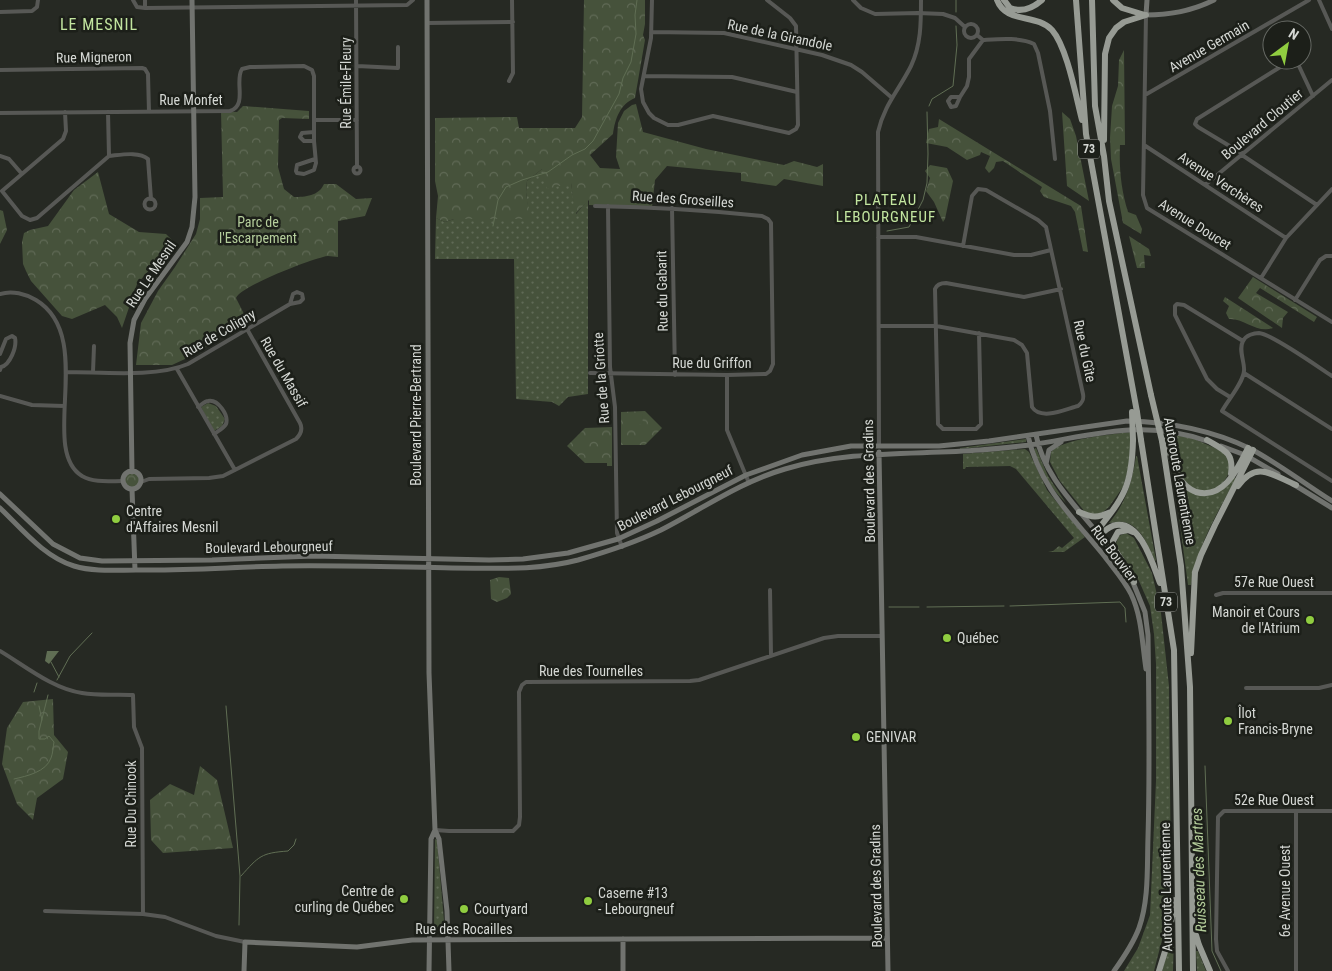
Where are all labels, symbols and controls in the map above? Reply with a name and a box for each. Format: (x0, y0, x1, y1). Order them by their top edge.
district label: LE MESNIL (60, 15, 138, 34)
street label: Rue de la Girandole (726, 16, 834, 54)
street label: Avenue Germain (1166, 17, 1252, 75)
north arrow (1262, 20, 1312, 70)
text: N (1286, 25, 1302, 43)
street label: Rue Émile-Fleury (337, 37, 354, 129)
street label: Rue Migneron (56, 48, 132, 66)
street label: Boulevard Cloutier (1218, 85, 1306, 163)
street label: Rue Monfet (159, 92, 223, 108)
road number: 73 (1078, 140, 1100, 158)
street label: Avenue Verchères (1175, 148, 1267, 216)
street label: Rue des Groseilles (632, 187, 734, 211)
district label: PLATEAU LEBOURGNEUF (836, 191, 936, 226)
street label: Avenue Doucet (1156, 195, 1234, 253)
park label: Parc de l'Escarpement (219, 214, 297, 246)
street label: Rue Le Mesnil (123, 238, 179, 310)
street label: Rue du Gabarit (653, 250, 671, 332)
street label: Rue de Coligny (180, 306, 258, 360)
street label: Rue du Gîte (1071, 318, 1099, 384)
street label: Rue de la Griotte (590, 331, 612, 424)
street label: Rue du Massif (257, 334, 311, 411)
street label: Boulevard Pierre-Bertrand (408, 344, 424, 486)
street label: Rue du Griffon (672, 355, 752, 371)
street label: Autoroute Laurentienne (1161, 416, 1199, 546)
street label: Boulevard des Gradins (860, 419, 878, 543)
street label: Boulevard Lebourgneuf (615, 462, 736, 534)
place label: Centre d'Affaires Mesnil (126, 503, 218, 535)
marker: Centre d'Affaires Mesnil (110, 513, 122, 525)
street label: Rue Bouvier (1088, 522, 1140, 584)
street label: Boulevard Lebourgneuf (205, 538, 333, 556)
street label: 57e Rue Ouest (1234, 574, 1314, 590)
road number: 73 (1155, 592, 1177, 612)
place label: Manoir et Cours de l'Atrium (1212, 604, 1300, 636)
marker: Manoir et Cours de l'Atrium (1304, 614, 1316, 626)
place label: Québec (957, 630, 999, 646)
marker: Québec (941, 632, 953, 644)
street label: Rue des Tournelles (539, 663, 643, 679)
place label: Îlot Francis-Bryne (1237, 704, 1313, 737)
marker: Îlot Francis-Bryne (1222, 715, 1234, 727)
place label: GENIVAR (866, 729, 917, 745)
marker: GENIVAR (850, 731, 862, 743)
street label: Rue Du Chinook (123, 760, 139, 848)
street label: 52e Rue Ouest (1234, 792, 1314, 808)
water label: Ruisseau des Martres (1188, 807, 1210, 933)
street label: Autoroute Laurentienne (1157, 822, 1175, 952)
street label: Boulevard des Gradins (867, 824, 885, 948)
street label: 6e Avenue Ouest (1277, 845, 1293, 937)
place label: Centre de curling de Québec (295, 883, 394, 915)
place label: Caserne #13 - Lebourgneuf (598, 885, 675, 917)
marker: Centre de curling de Québec (398, 893, 410, 905)
marker: Caserne #13 - Lebourgneuf (582, 895, 594, 907)
place label: Courtyard (474, 901, 528, 917)
marker: Courtyard (458, 903, 470, 915)
street label: Rue des Rocailles (415, 921, 513, 937)

